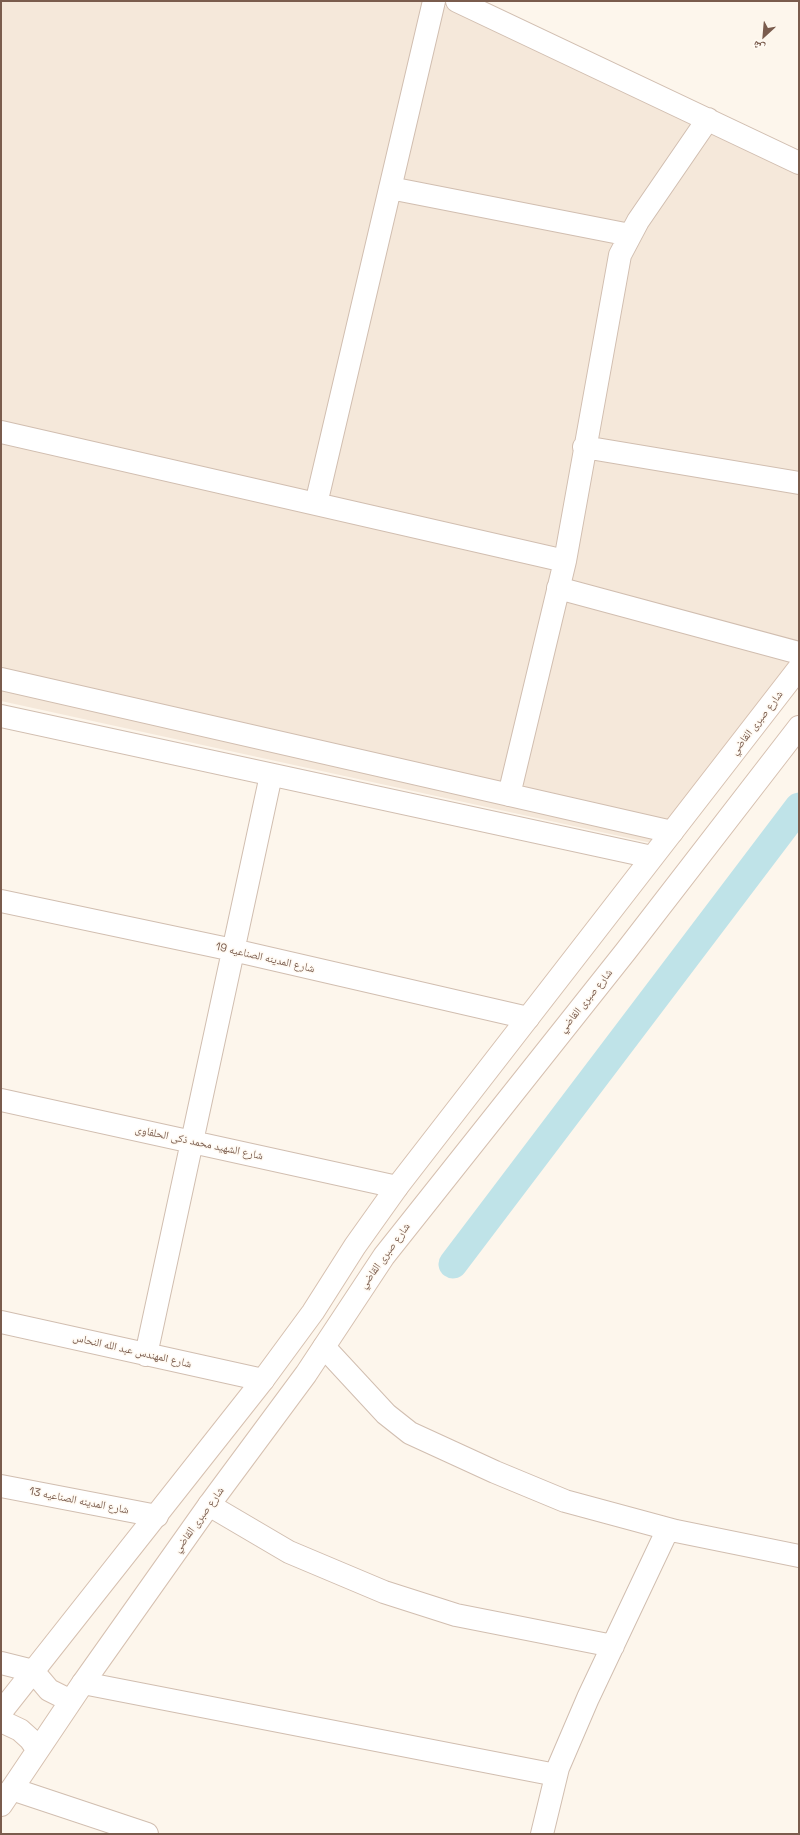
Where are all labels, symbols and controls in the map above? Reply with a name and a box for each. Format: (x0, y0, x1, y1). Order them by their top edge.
north arrow (744, 16, 784, 56)
text: ش (750, 38, 767, 56)
street label: شارع صبرى القاضي (728, 688, 786, 758)
street label: شارع المدينه الصناعيه 19 (214, 940, 316, 976)
street label: شارع صبرى القاضي (556, 967, 616, 1035)
street label: شارع الشهيد محمد ذكى الحلفاوى (134, 1123, 264, 1163)
street label: شارع صبرى القاضي (357, 1221, 413, 1291)
street label: شارع المهندس عبد الله النحاس (71, 1331, 193, 1371)
street label: شارع المدينه الصناعيه 13 (28, 1485, 130, 1517)
street label: شارع صبرى القاضي (171, 1485, 227, 1555)

